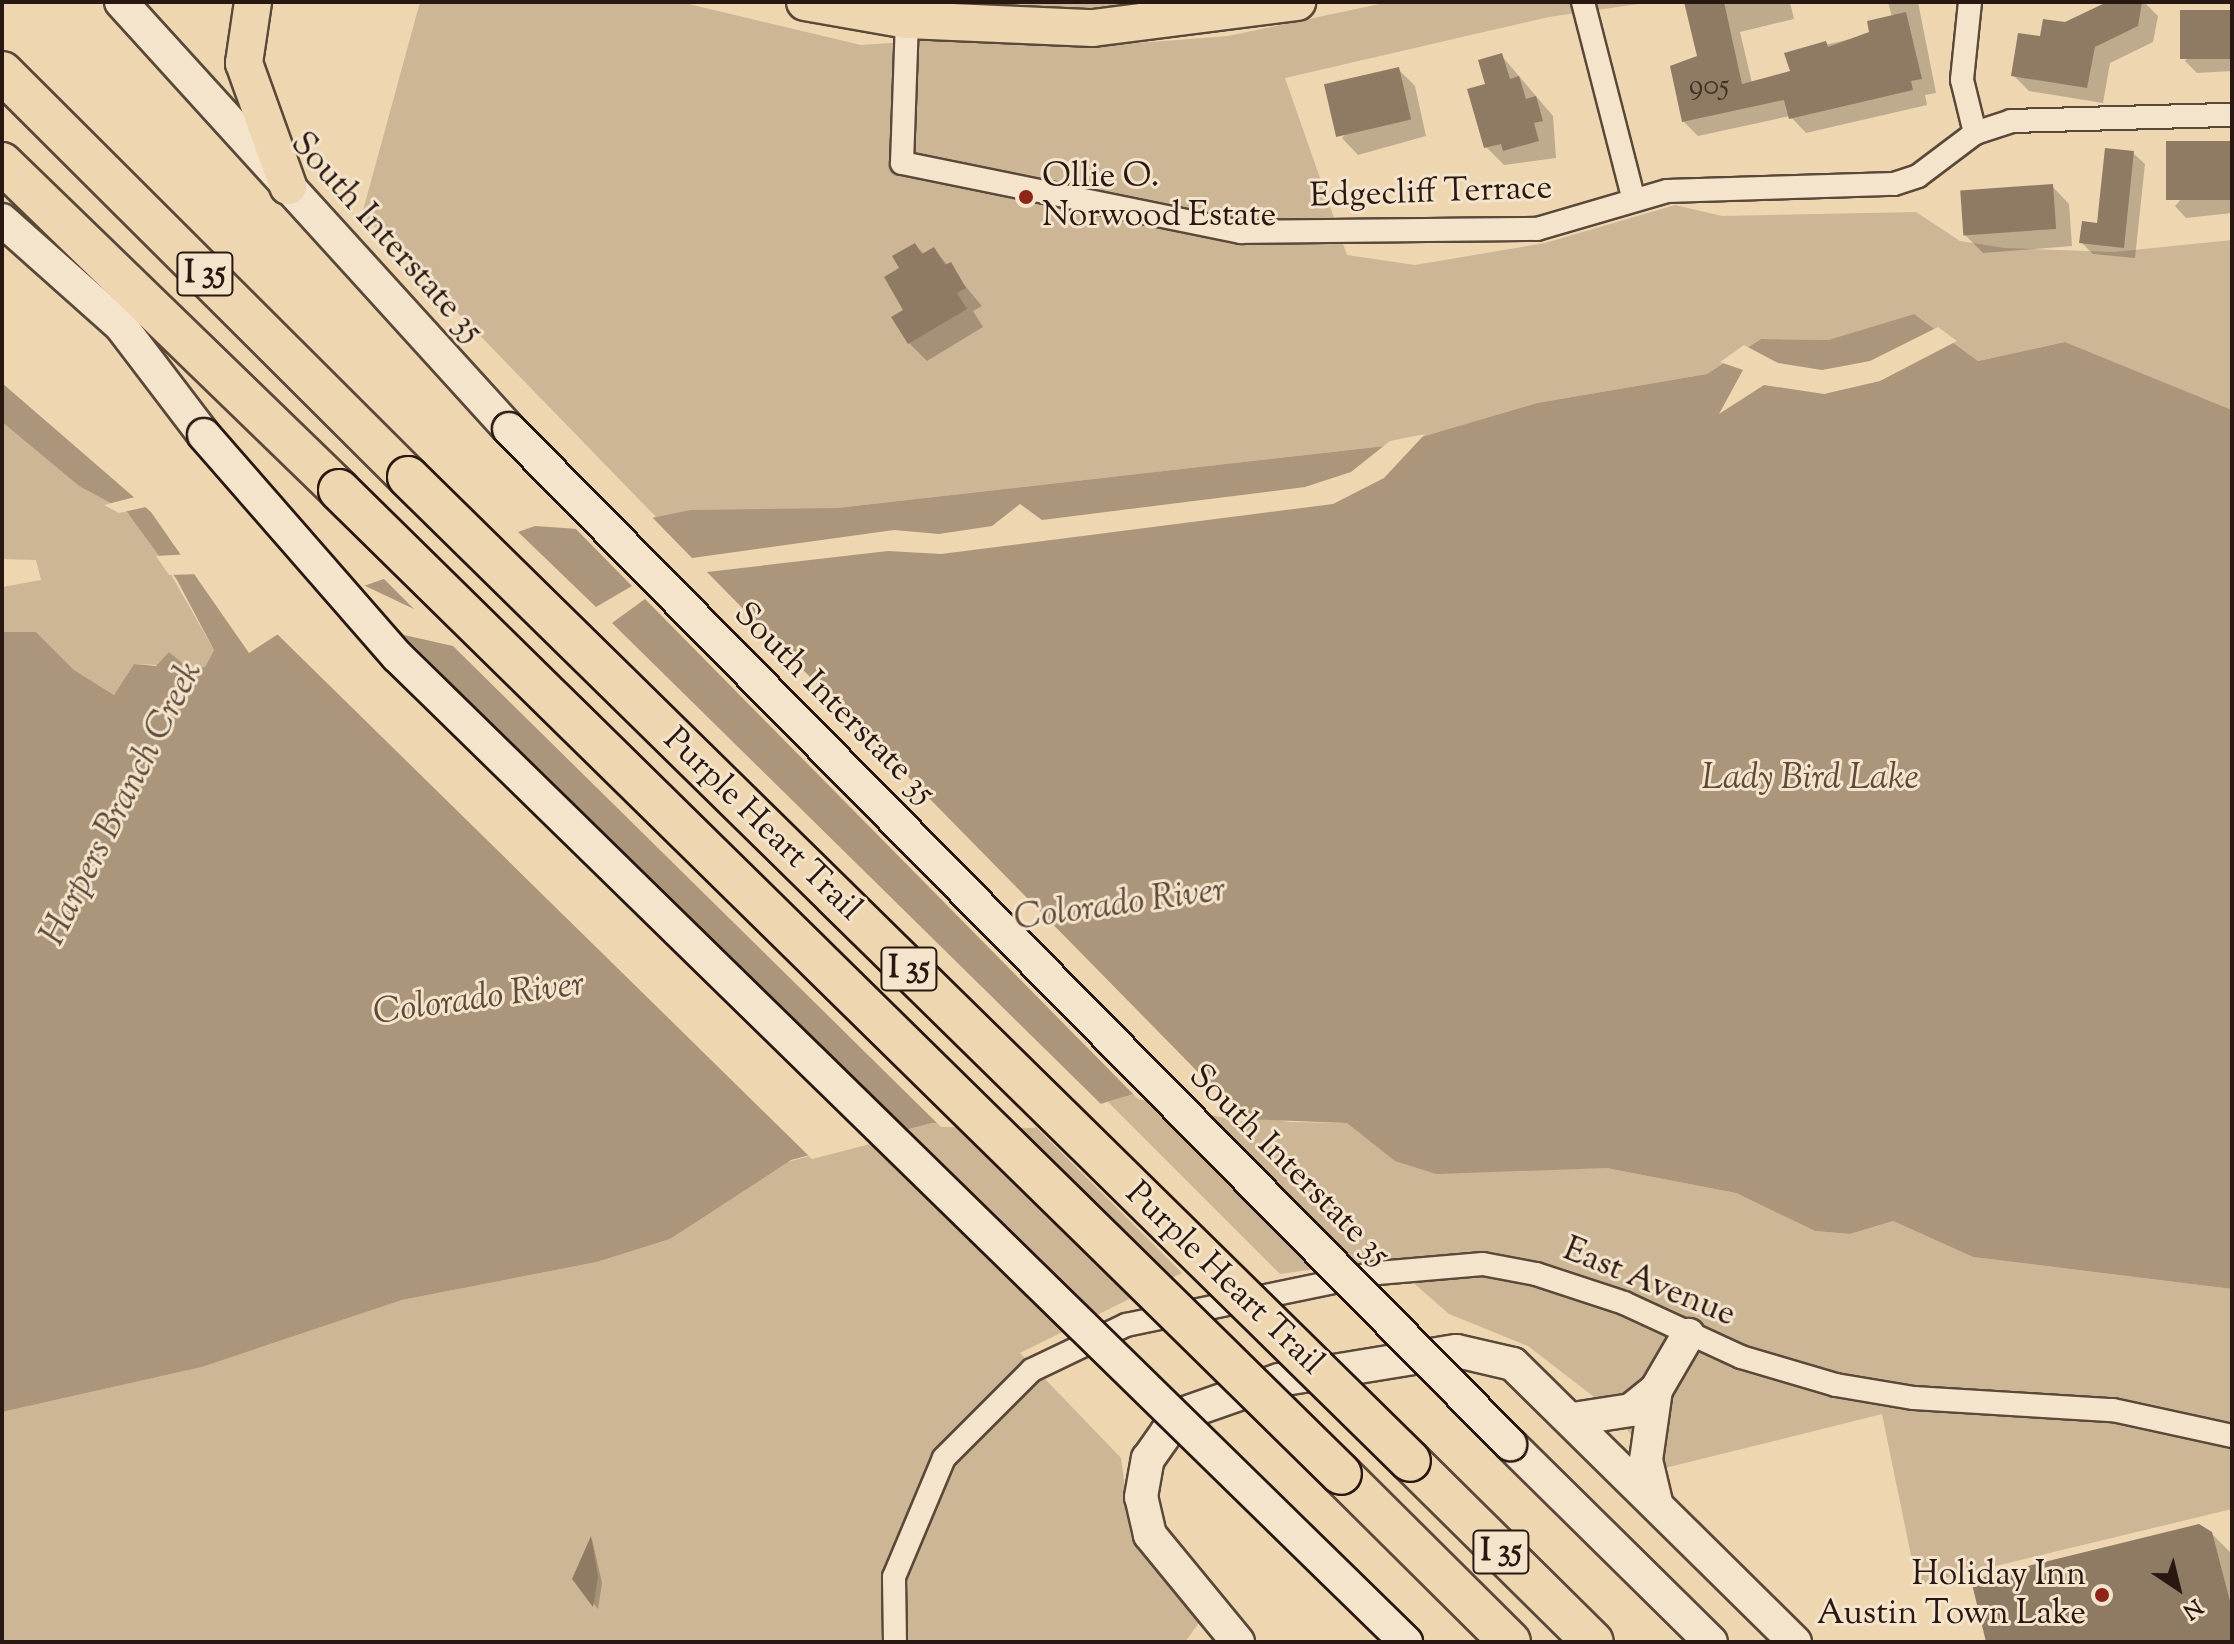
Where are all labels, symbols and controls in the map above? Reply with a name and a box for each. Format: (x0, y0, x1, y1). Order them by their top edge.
house number: 905 (1689, 69, 1729, 105)
street label: South Interstate 35 (281, 124, 491, 352)
place label: Ollie O. Norwood Estate (1042, 157, 1276, 236)
street label: Edgecliff Terrace (1309, 168, 1553, 218)
marker: Ollie O. Norwood Estate (1017, 188, 1035, 206)
road number: I 35 (175, 246, 235, 302)
street label: South Interstate 35 (725, 595, 943, 813)
water label: Harpers Branch Creek (33, 655, 213, 953)
street label: Purple Heart Trail (654, 720, 870, 930)
water label: Lady Bird Lake (1701, 758, 1919, 802)
water label: Colorado River (1012, 870, 1228, 942)
road number: I 35 (879, 941, 939, 997)
water label: Colorado River (371, 964, 587, 1036)
street label: South Interstate 35 (1180, 1057, 1398, 1275)
street label: Purple Heart Trail (1116, 1174, 1332, 1384)
street label: East Avenue (1557, 1230, 1741, 1336)
road number: I 35 (1471, 1524, 1531, 1580)
north arrow (2138, 1548, 2218, 1628)
place label: Holiday Inn Austin Town Lake (1817, 1555, 2086, 1634)
marker: Holiday Inn Austin Town Lake (2093, 1586, 2111, 1604)
text: N (2175, 1590, 2208, 1626)

